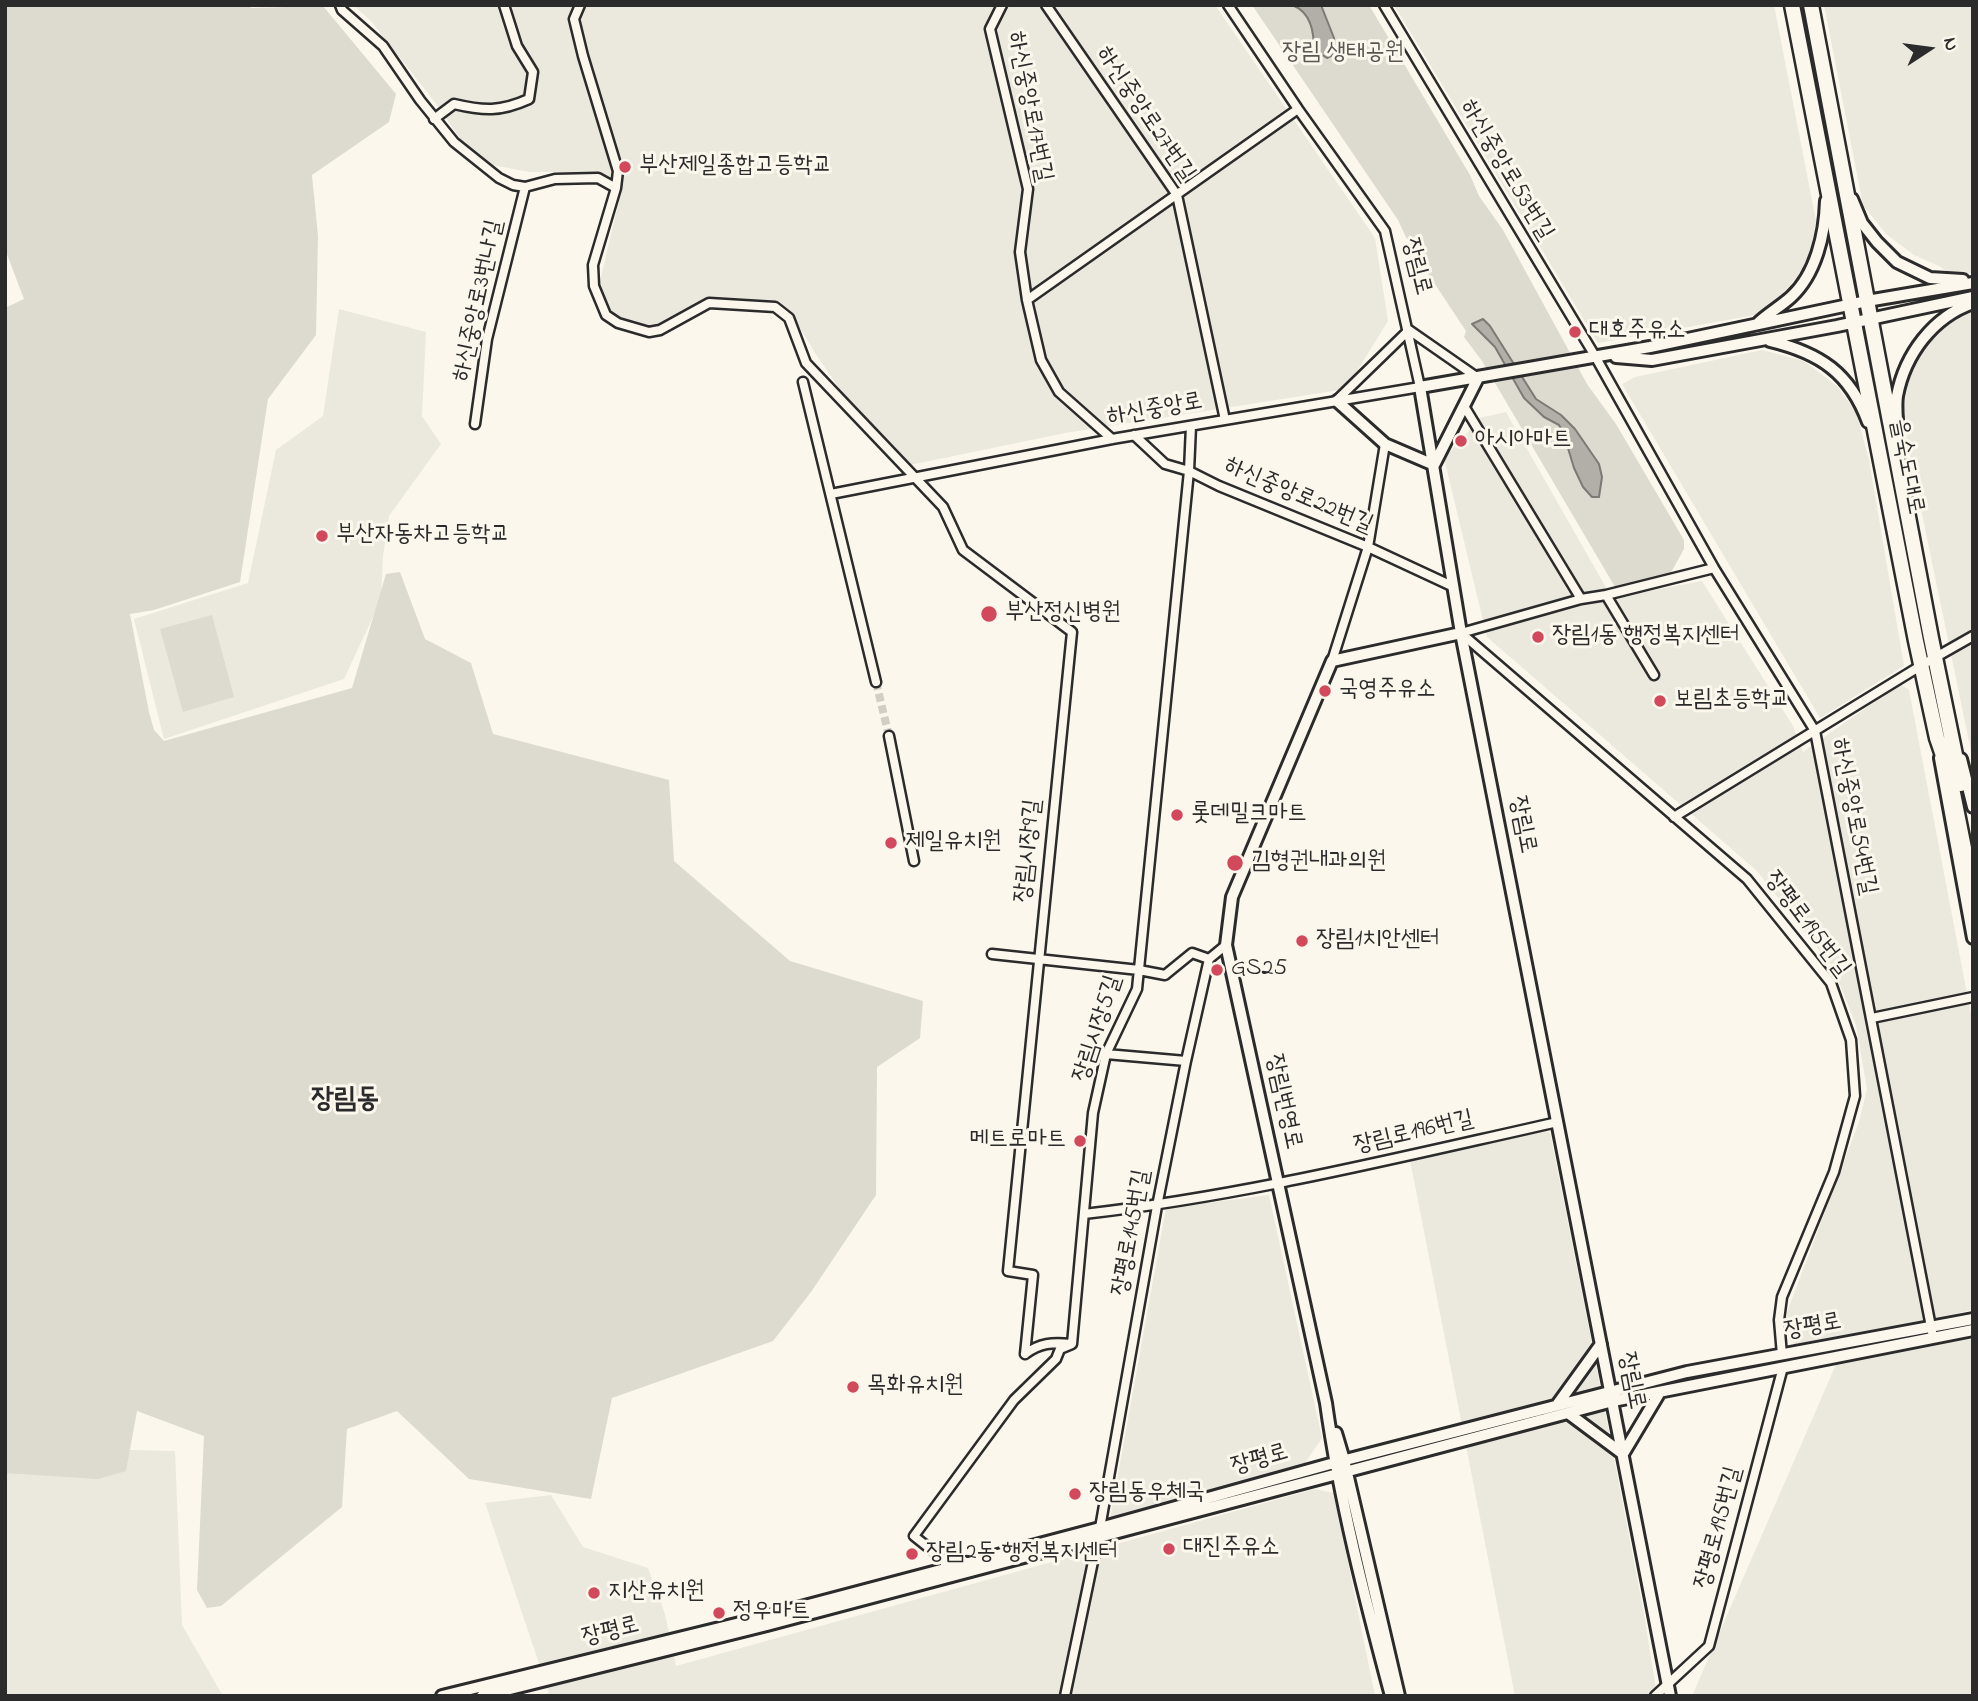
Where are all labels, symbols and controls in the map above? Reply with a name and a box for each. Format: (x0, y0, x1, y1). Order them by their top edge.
north arrow (1894, 14, 1964, 84)
street label: 하신중앙로17번길 (999, 29, 1057, 185)
text: N (1935, 35, 1965, 53)
park label: 장림 생태공원 (1282, 40, 1404, 68)
street label: 하신중앙로27번길 (1088, 42, 1200, 188)
street label: 하신중앙로53번길 (1452, 96, 1558, 246)
place label: 부산제일종합고등학교 (639, 153, 832, 181)
marker: 부산제일종합고등학교 (617, 159, 633, 175)
street label: 하신중앙로3번나길 (449, 218, 511, 384)
street label: 장림로 (1394, 235, 1436, 299)
place label: 대호주유소 (1589, 318, 1686, 346)
marker: 대호주유소 (1567, 324, 1583, 340)
street label: 하신중앙로 (1105, 388, 1205, 434)
street label: 을숙도대로 (1882, 417, 1928, 517)
place label: 아시아마트 (1475, 427, 1572, 455)
marker: 아시아마트 (1453, 433, 1469, 449)
street label: 하신중앙로22번길 (1219, 453, 1377, 541)
place label: 부산자동차고등학교 (336, 522, 510, 550)
marker: 부산자동차고등학교 (314, 528, 330, 544)
place label: 부산정신병원 (1005, 600, 1121, 628)
marker: 부산정신병원 (979, 604, 999, 624)
place label: 장림1동 행정복지센터 (1552, 623, 1739, 651)
marker: 장림1동 행정복지센터 (1530, 629, 1546, 645)
place label: 국영주유소 (1339, 677, 1436, 705)
marker: 국영주유소 (1317, 683, 1333, 699)
place label: 보림초등학교 (1674, 687, 1790, 715)
marker: 보림초등학교 (1652, 693, 1668, 709)
street label: 하신중앙로54번길 (1823, 736, 1881, 898)
street label: 장림로 (1501, 794, 1541, 856)
street label: 장림시장9길 (1010, 798, 1050, 904)
place label: 롯데밀크마트 (1191, 801, 1307, 829)
marker: 롯데밀크마트 (1169, 807, 1185, 823)
place label: 제일유치원 (905, 829, 1002, 857)
marker: 제일유치원 (883, 835, 899, 851)
place label: 김형권내과의원 (1251, 849, 1386, 877)
marker: 김형권내과의원 (1225, 853, 1245, 873)
street label: 장평로195번길 (1757, 866, 1855, 984)
place label: 장림1치안센터 (1316, 927, 1440, 955)
marker: 장림1치안센터 (1294, 933, 1310, 949)
place label: GS25 (1231, 956, 1287, 984)
marker: GS25 (1209, 962, 1225, 978)
street label: 장림시장5길 (1068, 972, 1130, 1086)
street label: 장림번영로 (1258, 1052, 1306, 1152)
district label: 장림동 (311, 1084, 379, 1118)
street label: 장림로196번길 (1351, 1106, 1477, 1162)
place label: 메트로마트 (969, 1127, 1066, 1155)
marker: 메트로마트 (1072, 1133, 1088, 1149)
street label: 장평로145번길 (1108, 1168, 1158, 1298)
street label: 장평로 (1782, 1309, 1844, 1347)
street label: 장림로 (1610, 1350, 1650, 1412)
place label: 목화유치원 (867, 1373, 964, 1401)
marker: 목화유치원 (845, 1379, 861, 1395)
street label: 장평로 (1228, 1439, 1292, 1483)
street label: 장평로195번길 (1690, 1464, 1750, 1592)
place label: 장림동우체국 (1089, 1480, 1205, 1508)
marker: 장림동우체국 (1067, 1486, 1083, 1502)
place label: 대진주유소 (1183, 1535, 1280, 1563)
place label: 장림2동 행정복지센터 (926, 1540, 1118, 1568)
marker: 대진주유소 (1161, 1541, 1177, 1557)
marker: 장림2동 행정복지센터 (904, 1546, 920, 1562)
place label: 지산유치원 (608, 1579, 705, 1607)
marker: 지산유치원 (586, 1585, 602, 1601)
place label: 정우마트 (733, 1599, 810, 1627)
marker: 정우마트 (711, 1605, 727, 1621)
street label: 장평로 (579, 1612, 643, 1654)

